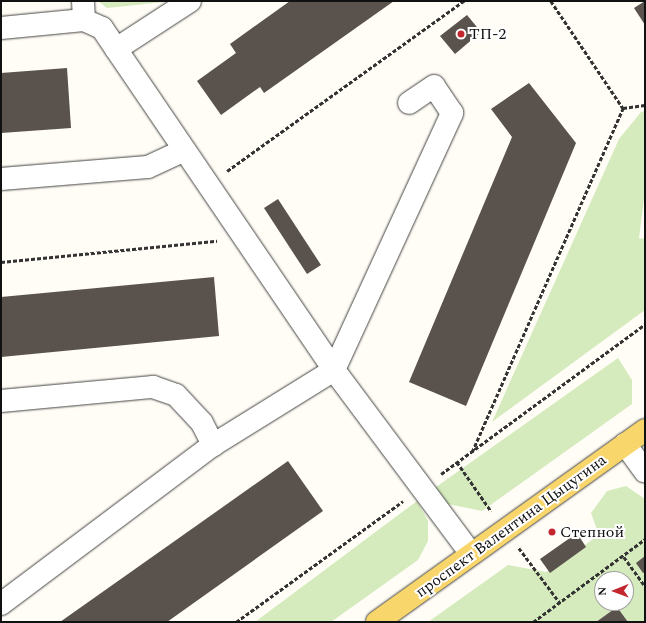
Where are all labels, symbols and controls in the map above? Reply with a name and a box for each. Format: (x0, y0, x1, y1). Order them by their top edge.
place label: ТП-2 (469, 24, 506, 44)
marker: ТП-2 (456, 29, 466, 39)
street label: проспект Валентина Цыцугина (412, 450, 610, 602)
place label: Степной (560, 522, 624, 542)
marker: Степной (547, 527, 557, 537)
north arrow (594, 571, 634, 611)
text: N (594, 587, 611, 596)

